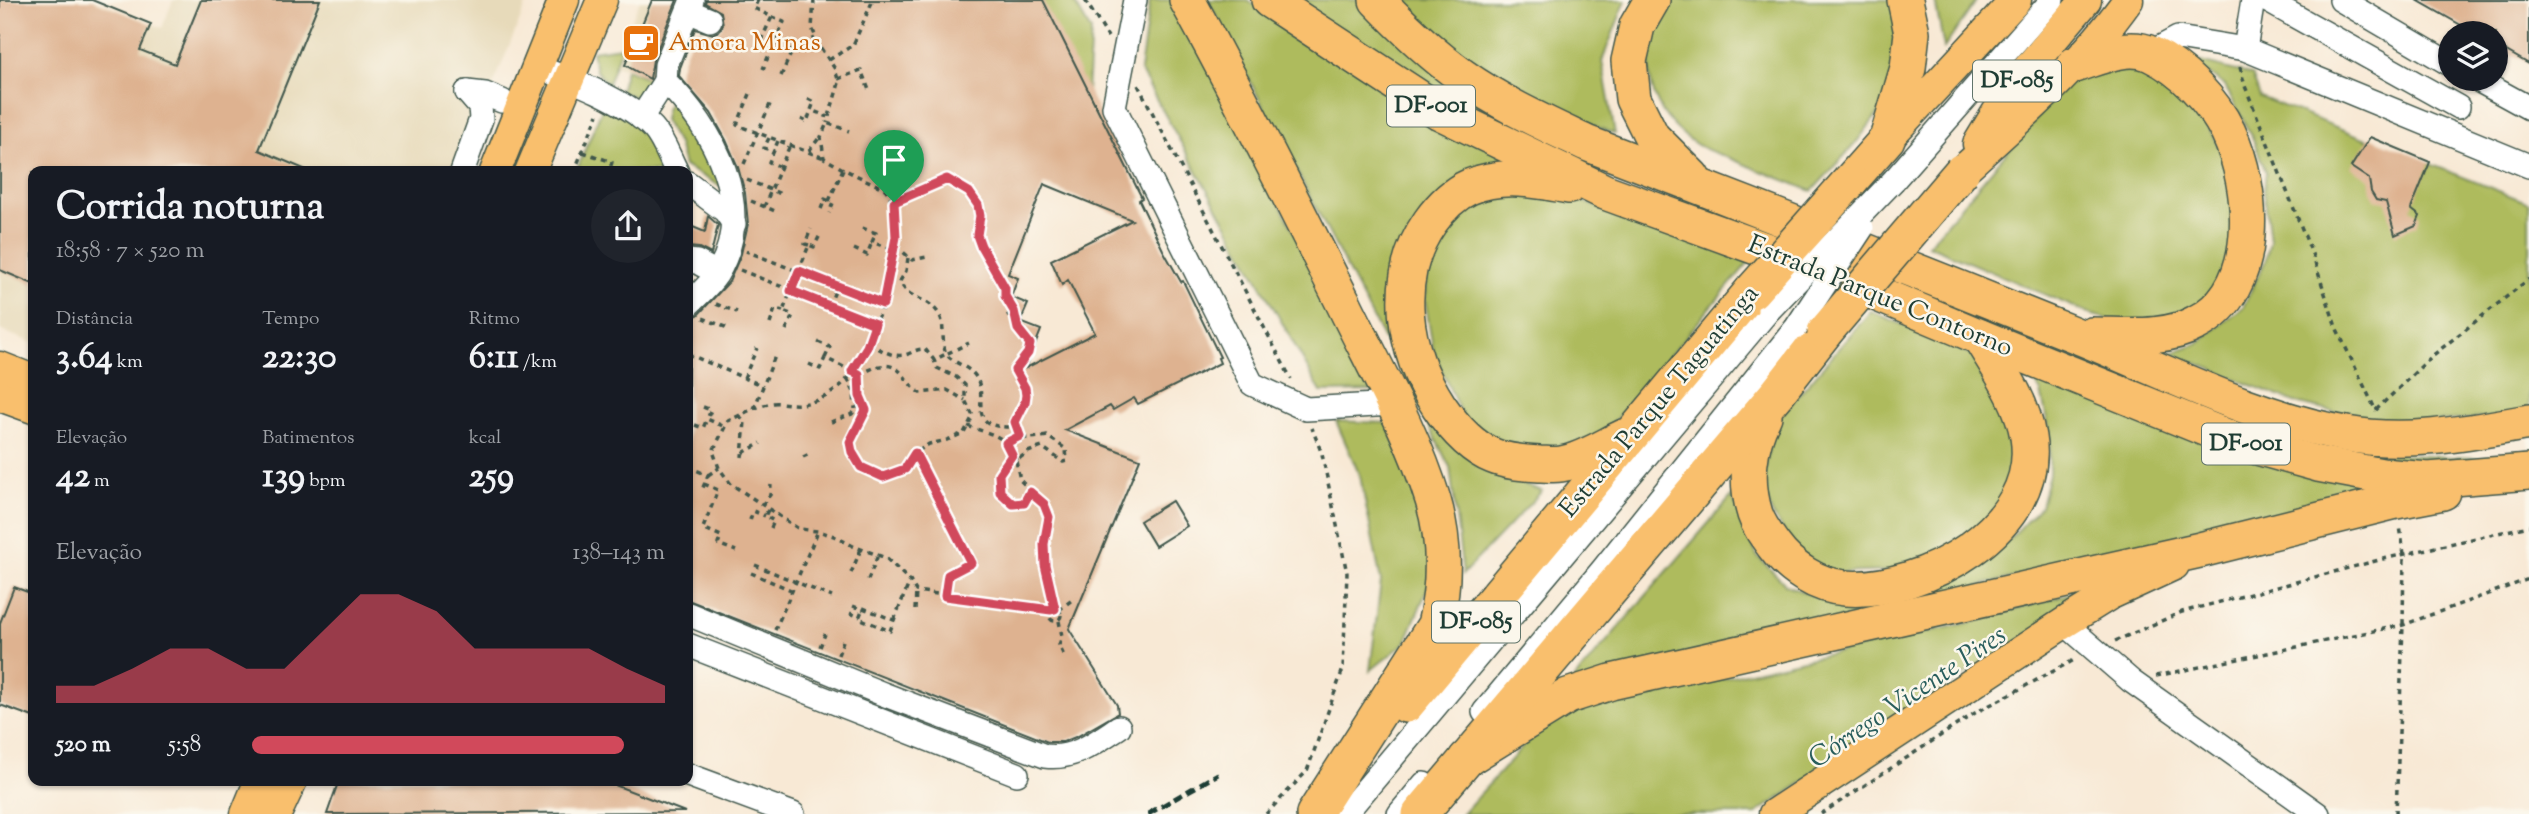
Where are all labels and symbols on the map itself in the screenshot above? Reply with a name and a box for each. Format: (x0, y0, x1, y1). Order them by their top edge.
cafe icon: Amora Minas (620, 22, 662, 64)
place label: Amora Minas (668, 25, 821, 62)
road number: DF-085 (1973, 60, 2061, 102)
road number: DF-001 (1387, 86, 1475, 126)
pin (864, 130, 924, 202)
street label: Estrada Parque Contorno (1742, 227, 2018, 367)
street label: Estrada Parque Taguatinga (1551, 277, 1769, 527)
road number: DF-001 (2202, 424, 2290, 464)
road number: DF-085 (1432, 602, 1520, 642)
water label: Córrego Vicente Pires (1801, 617, 2015, 779)

